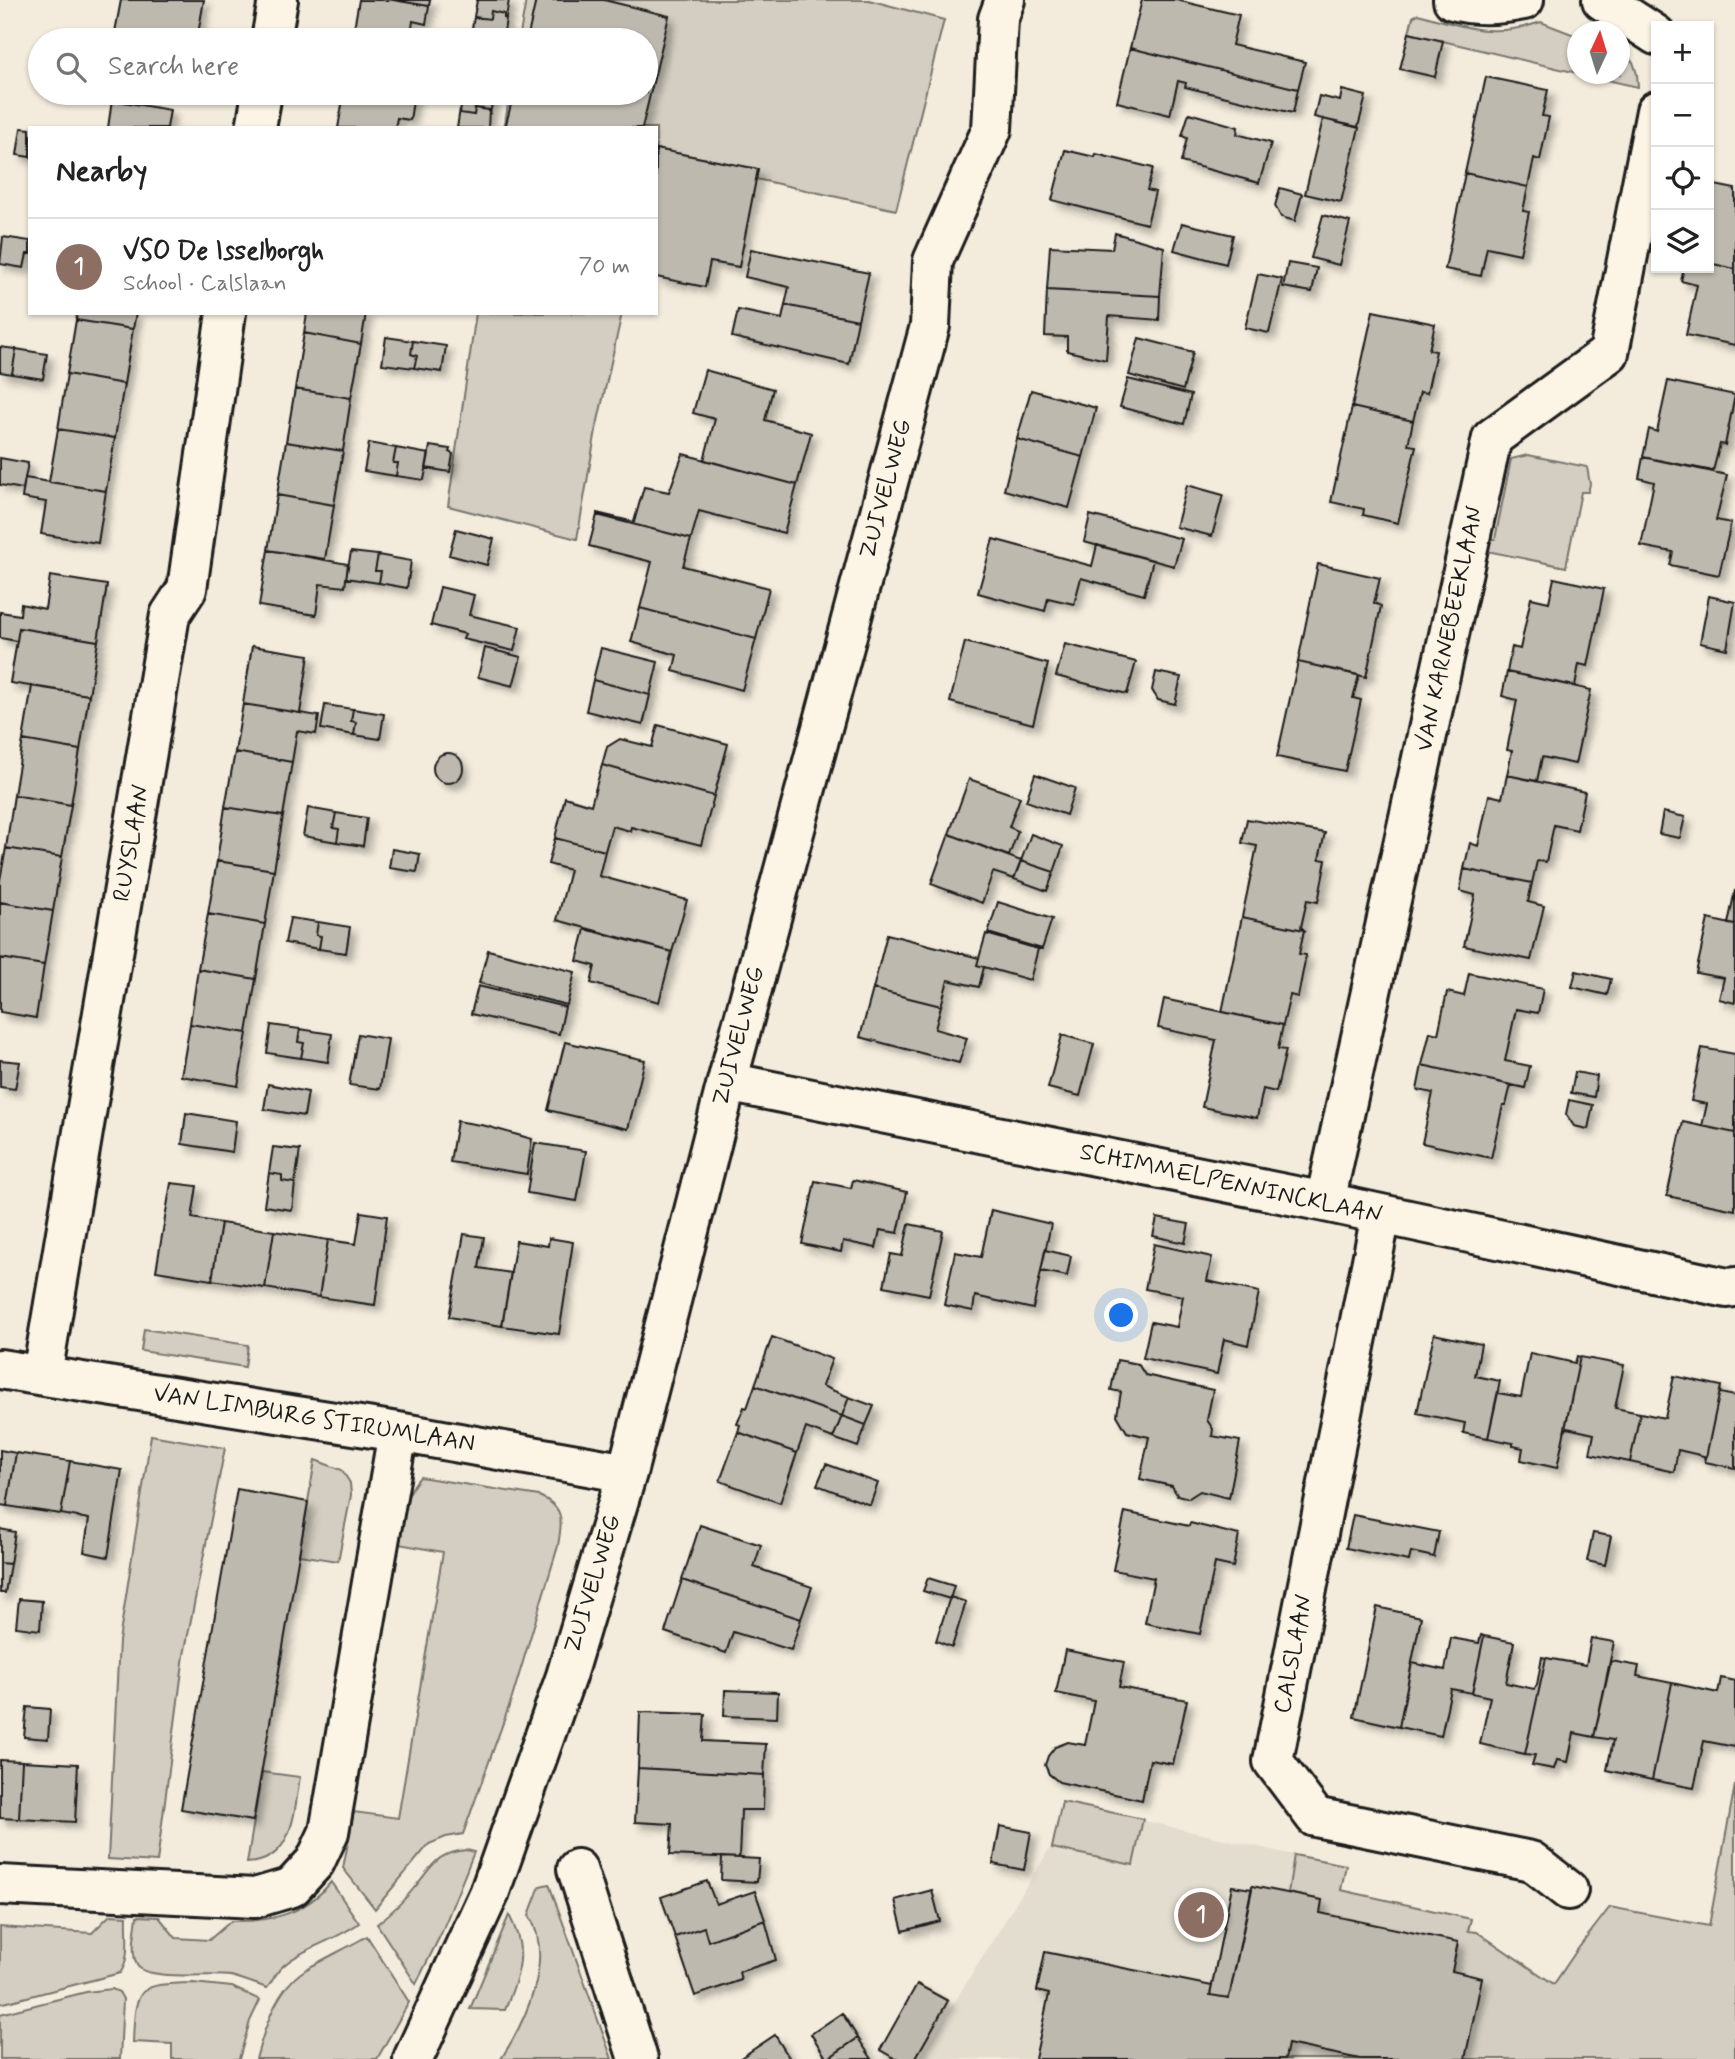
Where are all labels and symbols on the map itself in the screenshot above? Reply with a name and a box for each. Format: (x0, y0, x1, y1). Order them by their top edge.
north arrow (1567, 21, 1630, 84)
street label: ZUIVELWEG (853, 416, 919, 562)
street label: VAN KARNEBEEKLAAN (1409, 503, 1491, 754)
street label: RUYSLAAN (106, 782, 158, 904)
street label: ZUIVELWEG (706, 963, 772, 1109)
street label: SCHIMMELPENNINCKLAAN (1077, 1137, 1385, 1231)
your location (1104, 1298, 1138, 1332)
street label: VAN LIMBURG STIRUMLAAN (151, 1378, 477, 1460)
street label: ZUIVELWEG (557, 1511, 629, 1657)
street label: CALSLAAN (1267, 1592, 1321, 1716)
pin: 1 (1178, 1889, 1224, 1941)

